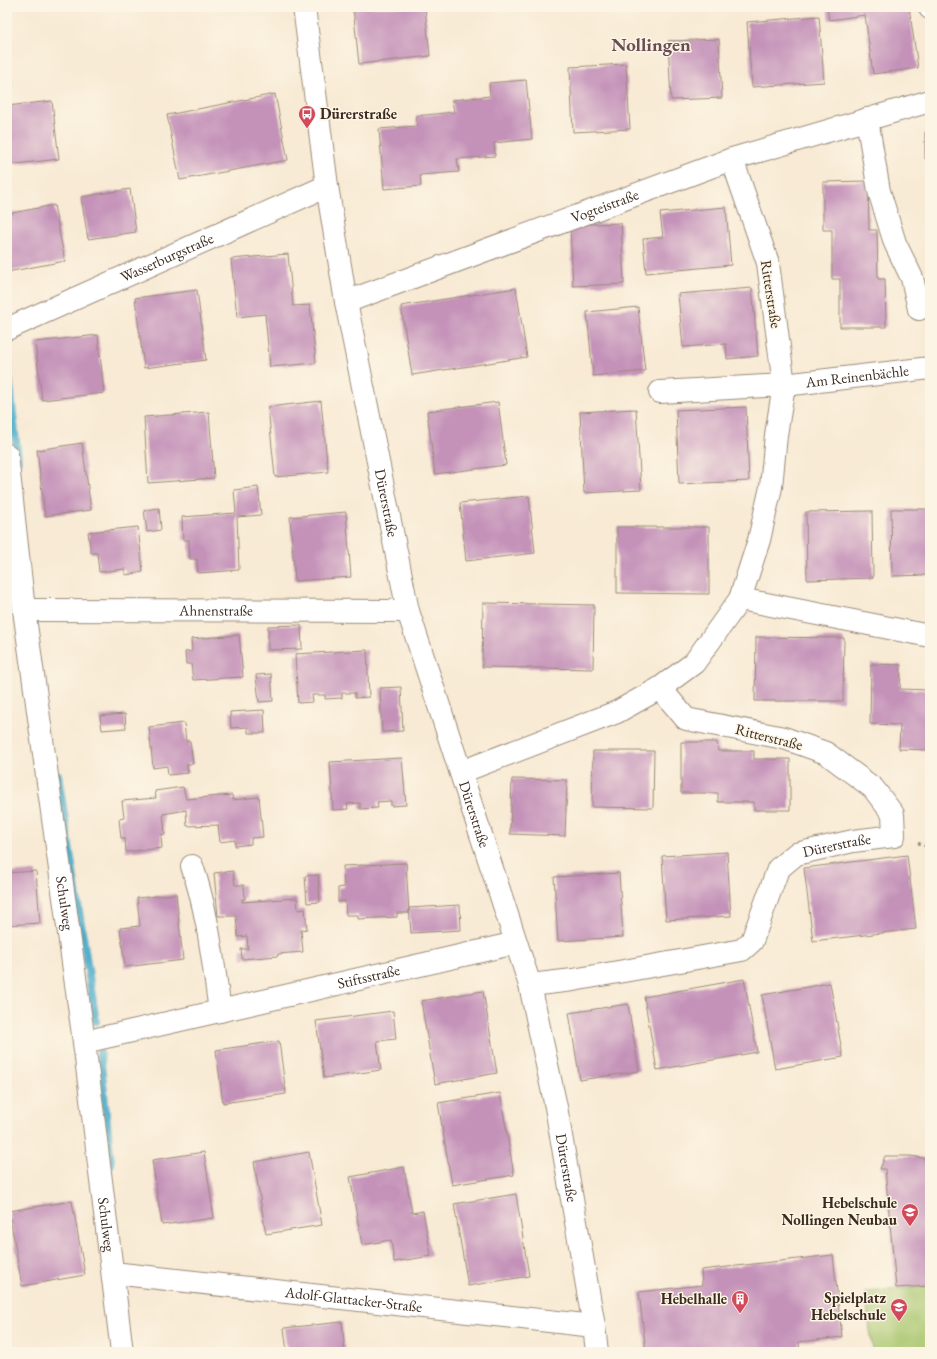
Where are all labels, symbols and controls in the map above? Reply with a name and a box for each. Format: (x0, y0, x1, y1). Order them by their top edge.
district label: Nollingen (611, 32, 691, 57)
bus stop icon: Dürerstraße (297, 104, 317, 129)
place label: Dürerstraße (320, 104, 397, 123)
street label: Vogteistraße (568, 184, 641, 227)
street label: Wasserburgstraße (117, 228, 216, 286)
street label: Ritterstraße (757, 259, 786, 329)
street label: Am Reinenbächle (804, 361, 910, 392)
street label: Dürerstraße (371, 467, 403, 539)
street label: Ahnenstraße (178, 600, 253, 620)
street label: Ritterstraße (734, 719, 805, 754)
street label: Dürerstraße (455, 778, 495, 850)
street label: Dürerstraße (801, 829, 872, 861)
street label: Schulweg (52, 875, 78, 932)
street label: Stiftsstraße (335, 960, 402, 993)
street label: Dürerstraße (552, 1132, 582, 1204)
place label: Hebelschule Nollingen Neubau (782, 1193, 898, 1229)
street label: Schulweg (94, 1196, 120, 1253)
school or university icon: Hebelschule Nollingen Neubau (900, 1202, 920, 1227)
street label: Adolf-Glattacker-Straße (283, 1282, 423, 1316)
place label: Spielplatz Hebelschule (811, 1288, 886, 1324)
place label: Hebelhalle (661, 1289, 727, 1308)
building icon: Hebelhalle (730, 1289, 750, 1314)
school or university icon: Spielplatz Hebelschule (889, 1297, 909, 1322)

